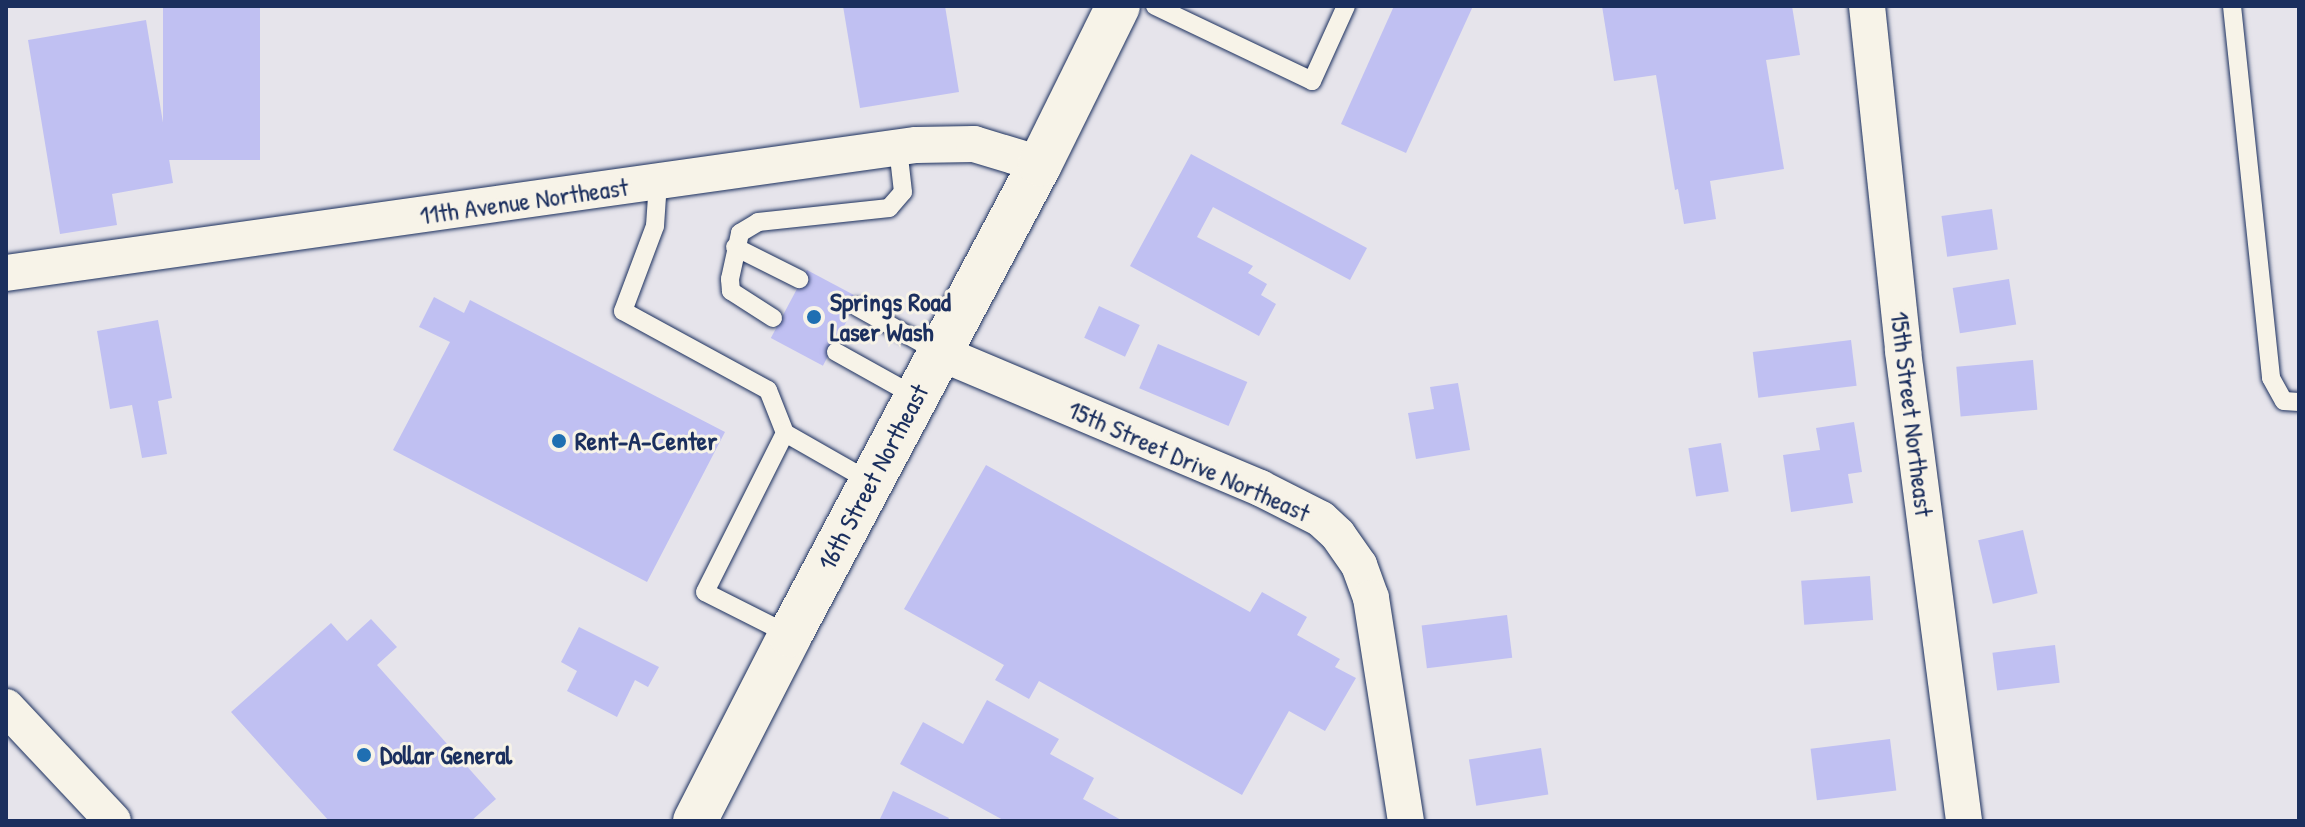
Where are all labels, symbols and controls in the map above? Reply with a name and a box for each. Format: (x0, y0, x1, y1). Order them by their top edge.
street label: 11th Avenue Northeast (418, 171, 630, 231)
place label: Springs Road Laser Wash (830, 286, 951, 348)
marker: Springs Road Laser Wash (805, 308, 823, 326)
street label: 15th Street Northeast (1884, 310, 1940, 518)
street label: 16th Street Northeast (811, 379, 935, 575)
street label: 15th Street Drive Northeast (1063, 394, 1315, 528)
place label: Rent-A-Center (575, 425, 717, 457)
marker: Rent-A-Center (550, 432, 568, 450)
place label: Dollar General (380, 739, 512, 771)
marker: Dollar General (355, 746, 373, 764)

